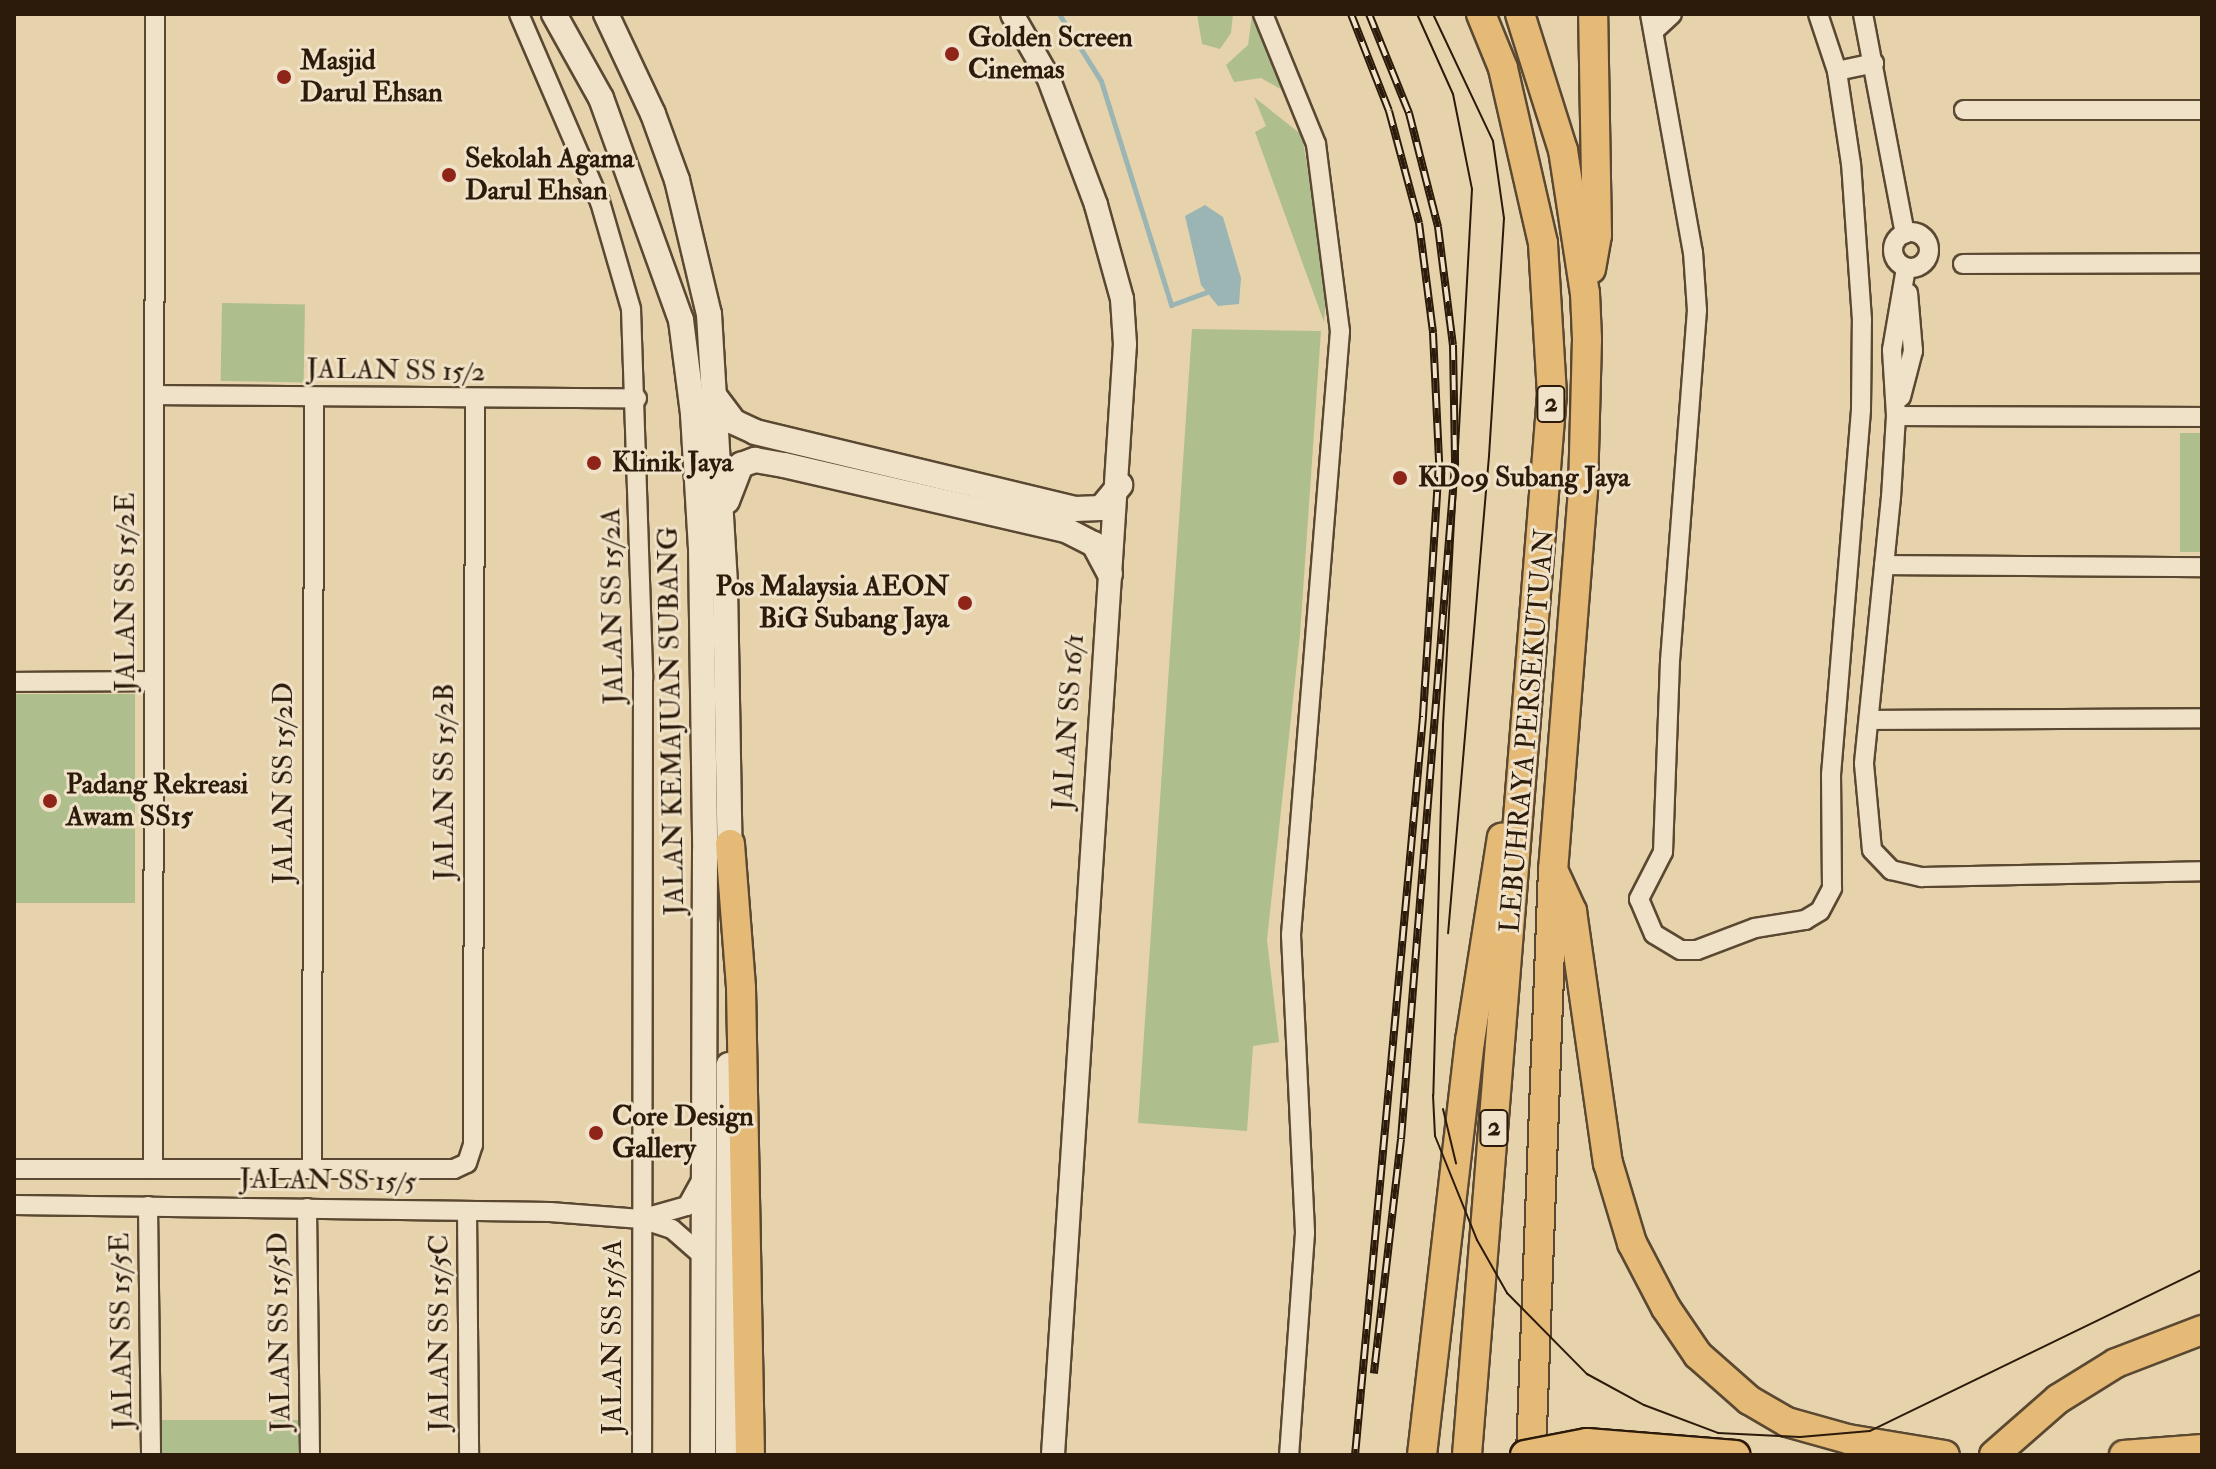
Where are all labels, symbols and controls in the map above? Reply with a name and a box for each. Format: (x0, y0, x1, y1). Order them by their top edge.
place label: Golden Screen Cinemas (968, 21, 1133, 87)
place label: Masjid Darul Ehsan (300, 44, 443, 110)
marker: Golden Screen Cinemas (943, 45, 961, 63)
marker: Masjid Darul Ehsan (275, 68, 293, 86)
place label: Sekolah Agama Darul Ehsan (465, 142, 634, 208)
marker: Sekolah Agama Darul Ehsan (440, 166, 458, 184)
street label: JALAN SS 15/2 (306, 353, 486, 389)
road number: 2 (1535, 382, 1567, 426)
place label: Klinik Jaya (612, 446, 733, 480)
marker: Klinik Jaya (583, 452, 605, 474)
place label: KD09 Subang Jaya (1418, 461, 1630, 495)
marker: KD09 Subang Jaya (1389, 467, 1411, 489)
street label: JALAN SS 15/2E (109, 492, 143, 692)
street label: JALAN SS 15/2A (594, 507, 632, 705)
street label: JALAN KEMAJUAN SUBANG (652, 526, 692, 916)
street label: LEBUHRAYA PERSEKUTUAN (1494, 528, 1562, 934)
place label: Pos Malaysia AEON BiG Subang Jaya (715, 570, 949, 636)
marker: Pos Malaysia AEON BiG Subang Jaya (956, 594, 974, 612)
street label: JALAN SS 16/1 (1046, 633, 1092, 811)
street label: JALAN SS 15/2D (267, 682, 301, 884)
street label: JALAN SS 15/2B (428, 683, 462, 881)
place label: Padang Rekreasi Awam SS15 (66, 768, 248, 834)
marker: Padang Rekreasi Awam SS15 (41, 792, 59, 810)
place label: Core Design Gallery (612, 1100, 754, 1166)
road number: 2 (1478, 1106, 1510, 1150)
marker: Core Design Gallery (587, 1124, 605, 1142)
street label: JALAN SS 15/5 (239, 1163, 417, 1199)
street label: JALAN SS 15/5E (103, 1232, 141, 1430)
street label: JALAN SS 15/5D (261, 1232, 299, 1432)
street label: JALAN SS 15/5C (423, 1234, 457, 1432)
street label: JALAN SS 15/5A (596, 1240, 630, 1434)

